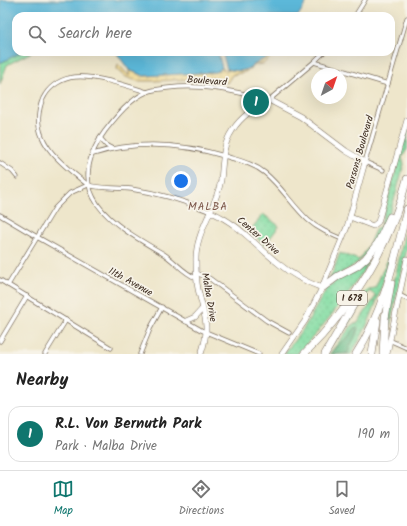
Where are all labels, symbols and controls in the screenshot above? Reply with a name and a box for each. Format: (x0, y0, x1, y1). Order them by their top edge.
search box (12, 12, 395, 56)
text: Search here (58, 22, 132, 46)
icon: search (26, 23, 48, 45)
north arrow (311, 68, 347, 104)
street label: Boulevard (186, 72, 228, 90)
pin: 1 (243, 87, 269, 117)
street label: Parsons Boulevard (342, 113, 378, 191)
your location (171, 171, 191, 191)
district label: MALBA (188, 198, 228, 216)
street label: Center Drive (233, 213, 284, 259)
street label: 11th Avenue (105, 263, 156, 301)
street label: Malba Drive (197, 271, 221, 324)
road number: I 678 (337, 291, 367, 305)
text: Nearby (16, 367, 68, 394)
text: R.L. Von Bernuth Park (55, 412, 201, 436)
text: 1 (28, 424, 32, 445)
text: 190 m (358, 424, 390, 445)
text: Park · Malba Drive (55, 436, 157, 457)
tab: Map (52, 478, 74, 520)
tab: Directions (179, 478, 224, 520)
tab: Saved (329, 478, 355, 520)

